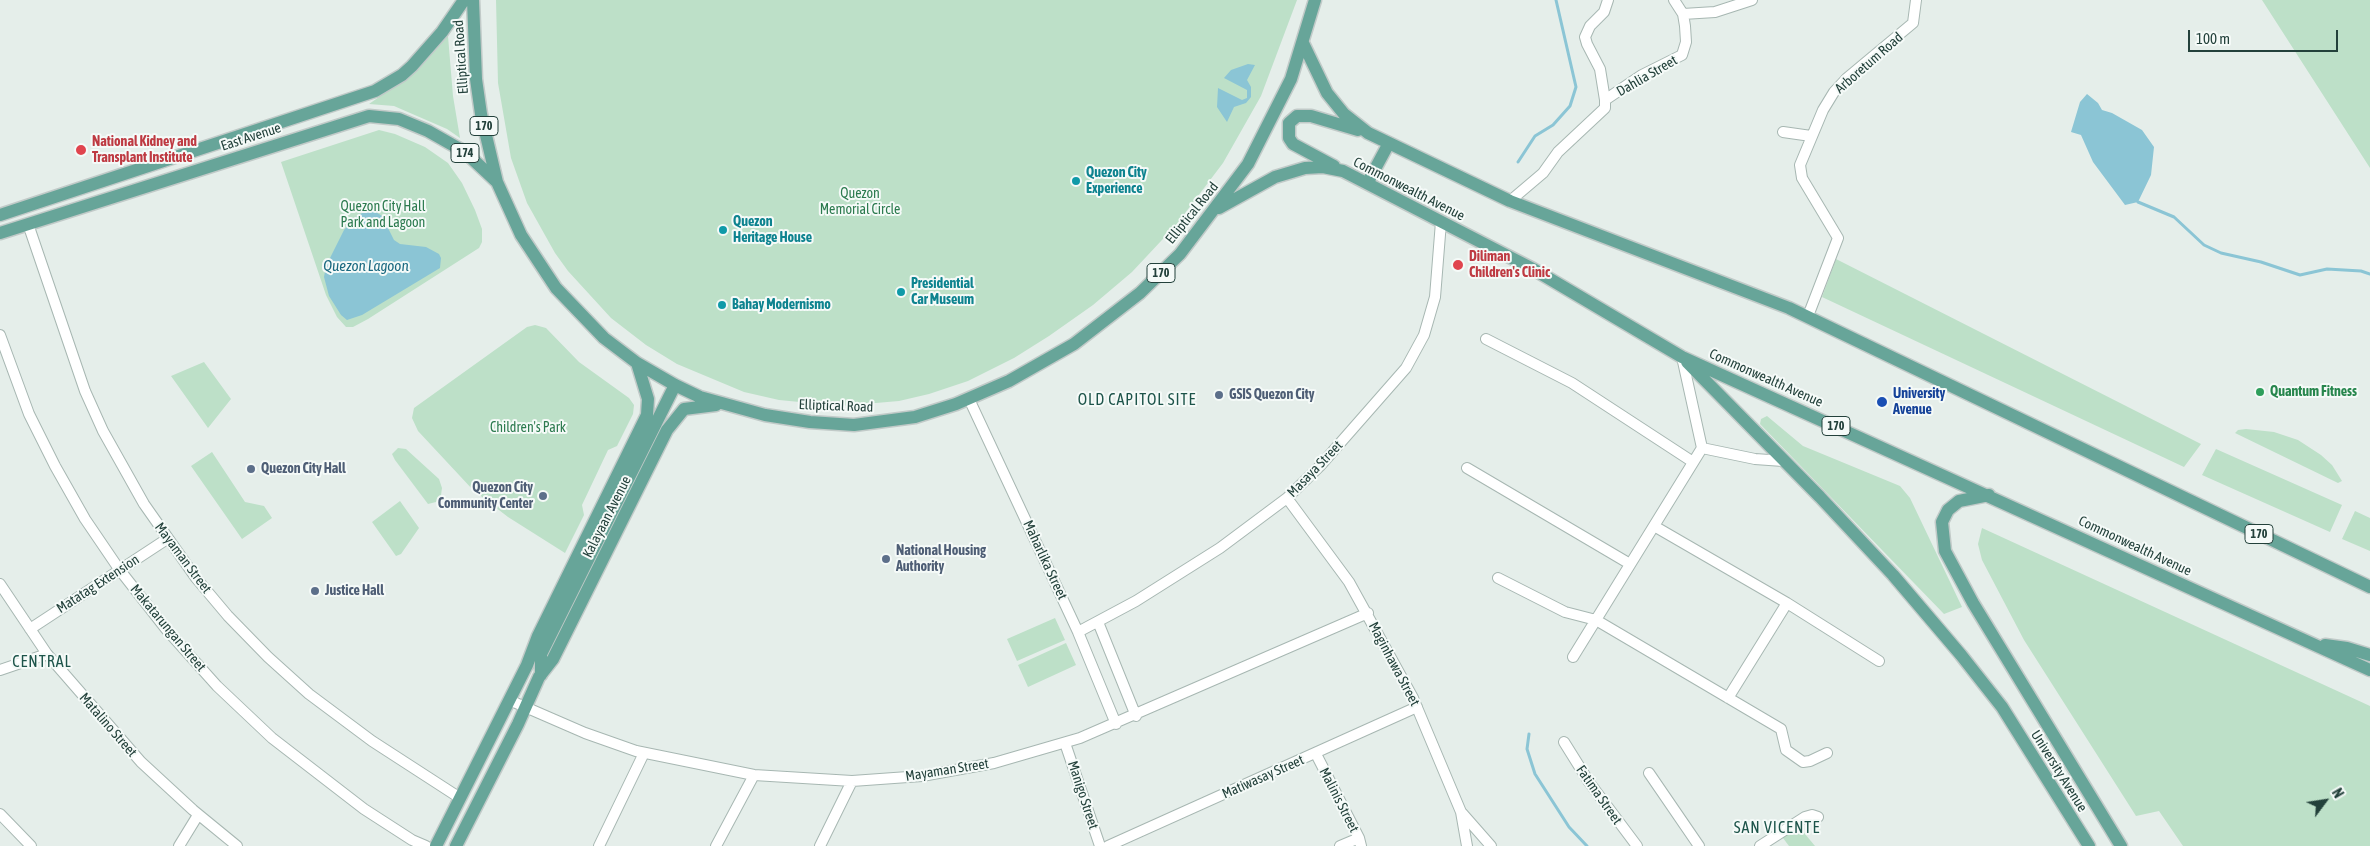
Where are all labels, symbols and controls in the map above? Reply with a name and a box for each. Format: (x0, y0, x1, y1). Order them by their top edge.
street label: Elliptical Road (450, 19, 472, 95)
scale bar (2190, 20, 2340, 52)
street label: Arboretum Road (1832, 29, 1906, 97)
text: 100 m (2196, 30, 2230, 47)
street label: Dahlia Street (1614, 52, 1680, 100)
road number: 170 (470, 116, 498, 136)
street label: East Avenue (219, 119, 283, 155)
place label: National Kidney and Transplant Institute (92, 134, 197, 166)
marker: National Kidney and Transplant Institute (74, 143, 88, 157)
road number: 174 (451, 144, 479, 162)
street label: Commonwealth Avenue (1351, 154, 1467, 224)
place label: Quezon City Experience (1086, 165, 1147, 198)
marker: Quezon City Experience (1070, 175, 1082, 187)
street label: Elliptical Road (1162, 179, 1222, 247)
park label: Quezon Memorial Circle (820, 186, 900, 218)
park label: Quezon City Hall Park and Lagoon (341, 199, 425, 232)
place label: Quezon Heritage House (733, 214, 812, 246)
marker: Quezon Heritage House (717, 224, 729, 236)
place label: Diliman Children's Clinic (1469, 249, 1550, 282)
water label: Quezon Lagoon (323, 257, 409, 275)
marker: Diliman Children's Clinic (1451, 258, 1465, 272)
road number: 170 (1147, 264, 1175, 282)
place label: Presidential Car Museum (911, 276, 974, 308)
marker: Presidential Car Museum (895, 286, 907, 298)
place label: Bahay Modernismo (732, 297, 831, 313)
marker: Bahay Modernismo (716, 299, 728, 311)
street label: Commonwealth Avenue (1707, 345, 1825, 411)
place label: Quantum Fitness (2270, 384, 2357, 400)
place label: University Avenue (1893, 386, 1945, 418)
marker: Quantum Fitness (2254, 386, 2266, 398)
place label: GSIS Quezon City (1229, 387, 1314, 403)
marker: GSIS Quezon City (1213, 389, 1225, 401)
district label: OLD CAPITOL SITE (1076, 390, 1198, 410)
marker: University Avenue (1875, 395, 1889, 409)
street label: Elliptical Road (798, 396, 874, 416)
road number: 170 (1822, 416, 1850, 436)
park label: Children's Park (490, 420, 566, 436)
street label: Masaya Street (1284, 437, 1346, 501)
place label: Quezon City Hall (261, 461, 346, 477)
marker: Quezon City Hall (245, 463, 257, 475)
street label: Kalayaan Avenue (579, 473, 635, 561)
place label: Quezon City Community Center (438, 480, 533, 512)
marker: Quezon City Community Center (537, 490, 549, 502)
street label: Commonwealth Avenue (2076, 512, 2194, 580)
street label: Maharlika Street (1019, 518, 1071, 602)
street label: Mayaman Street (151, 519, 215, 597)
road number: 170 (2245, 524, 2273, 544)
place label: National Housing Authority (896, 543, 986, 576)
street label: Matatag Extension (54, 551, 142, 617)
marker: National Housing Authority (880, 553, 892, 565)
street label: Makatarungan Street (127, 581, 209, 675)
place label: Justice Hall (325, 583, 384, 599)
marker: Justice Hall (309, 585, 321, 597)
street label: Maginhawa Street (1365, 619, 1423, 709)
district label: CENTRAL (11, 652, 73, 672)
street label: Matalino Street (76, 690, 140, 760)
street label: University Avenue (2027, 727, 2091, 815)
street label: Matiwasay Street (1220, 751, 1306, 803)
street label: Mayaman Street (904, 755, 990, 785)
street label: Manigo Street (1064, 759, 1102, 831)
street label: Fatima Street (1573, 762, 1625, 828)
street label: Malinis Street (1316, 765, 1362, 835)
north arrow (2300, 776, 2350, 826)
text: N (2329, 786, 2347, 801)
district label: SAN VICENTE (1732, 818, 1822, 838)

